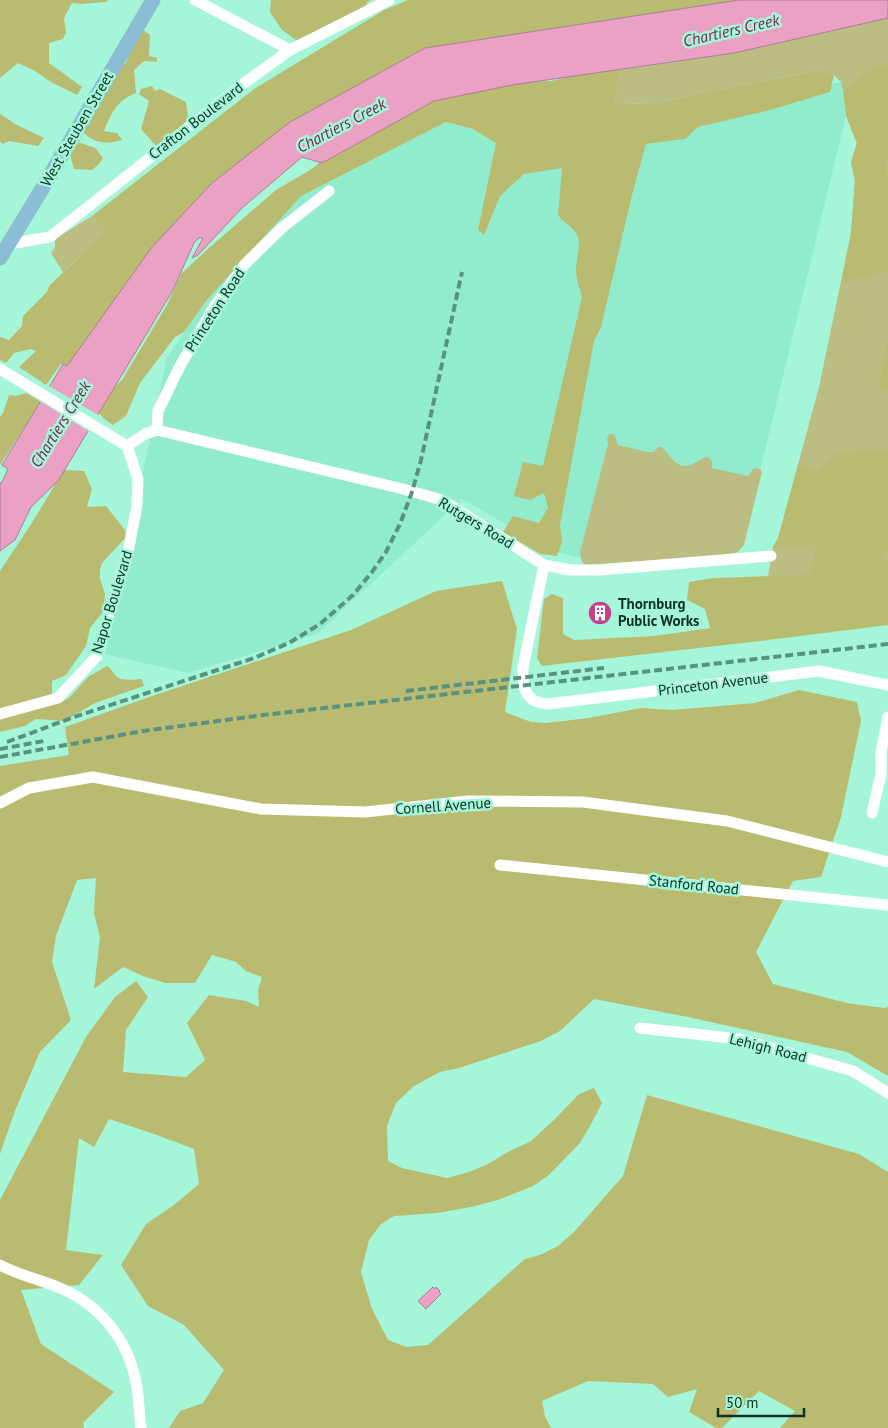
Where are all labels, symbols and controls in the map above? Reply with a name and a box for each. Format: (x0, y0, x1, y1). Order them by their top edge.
water label: Chartiers Creek (681, 9, 782, 51)
street label: West Steuben Street (36, 68, 117, 190)
street label: Crafton Boulevard (145, 78, 247, 163)
water label: Chartiers Creek (293, 93, 390, 157)
street label: Princeton Road (180, 264, 249, 355)
water label: Chartiers Creek (26, 376, 95, 471)
street label: Rutgers Road (435, 493, 517, 553)
street label: Napor Boulevard (87, 548, 136, 656)
place label: Thornburg Public Works (618, 594, 699, 630)
building icon: Thornburg Public Works (587, 600, 613, 626)
street label: Princeton Avenue (657, 667, 769, 700)
street label: Cornell Avenue (394, 793, 492, 818)
street label: Stanford Road (648, 870, 740, 899)
street label: Lehigh Road (728, 1029, 809, 1066)
scale bar (718, 1386, 804, 1418)
text: 50 m (726, 1393, 759, 1412)

